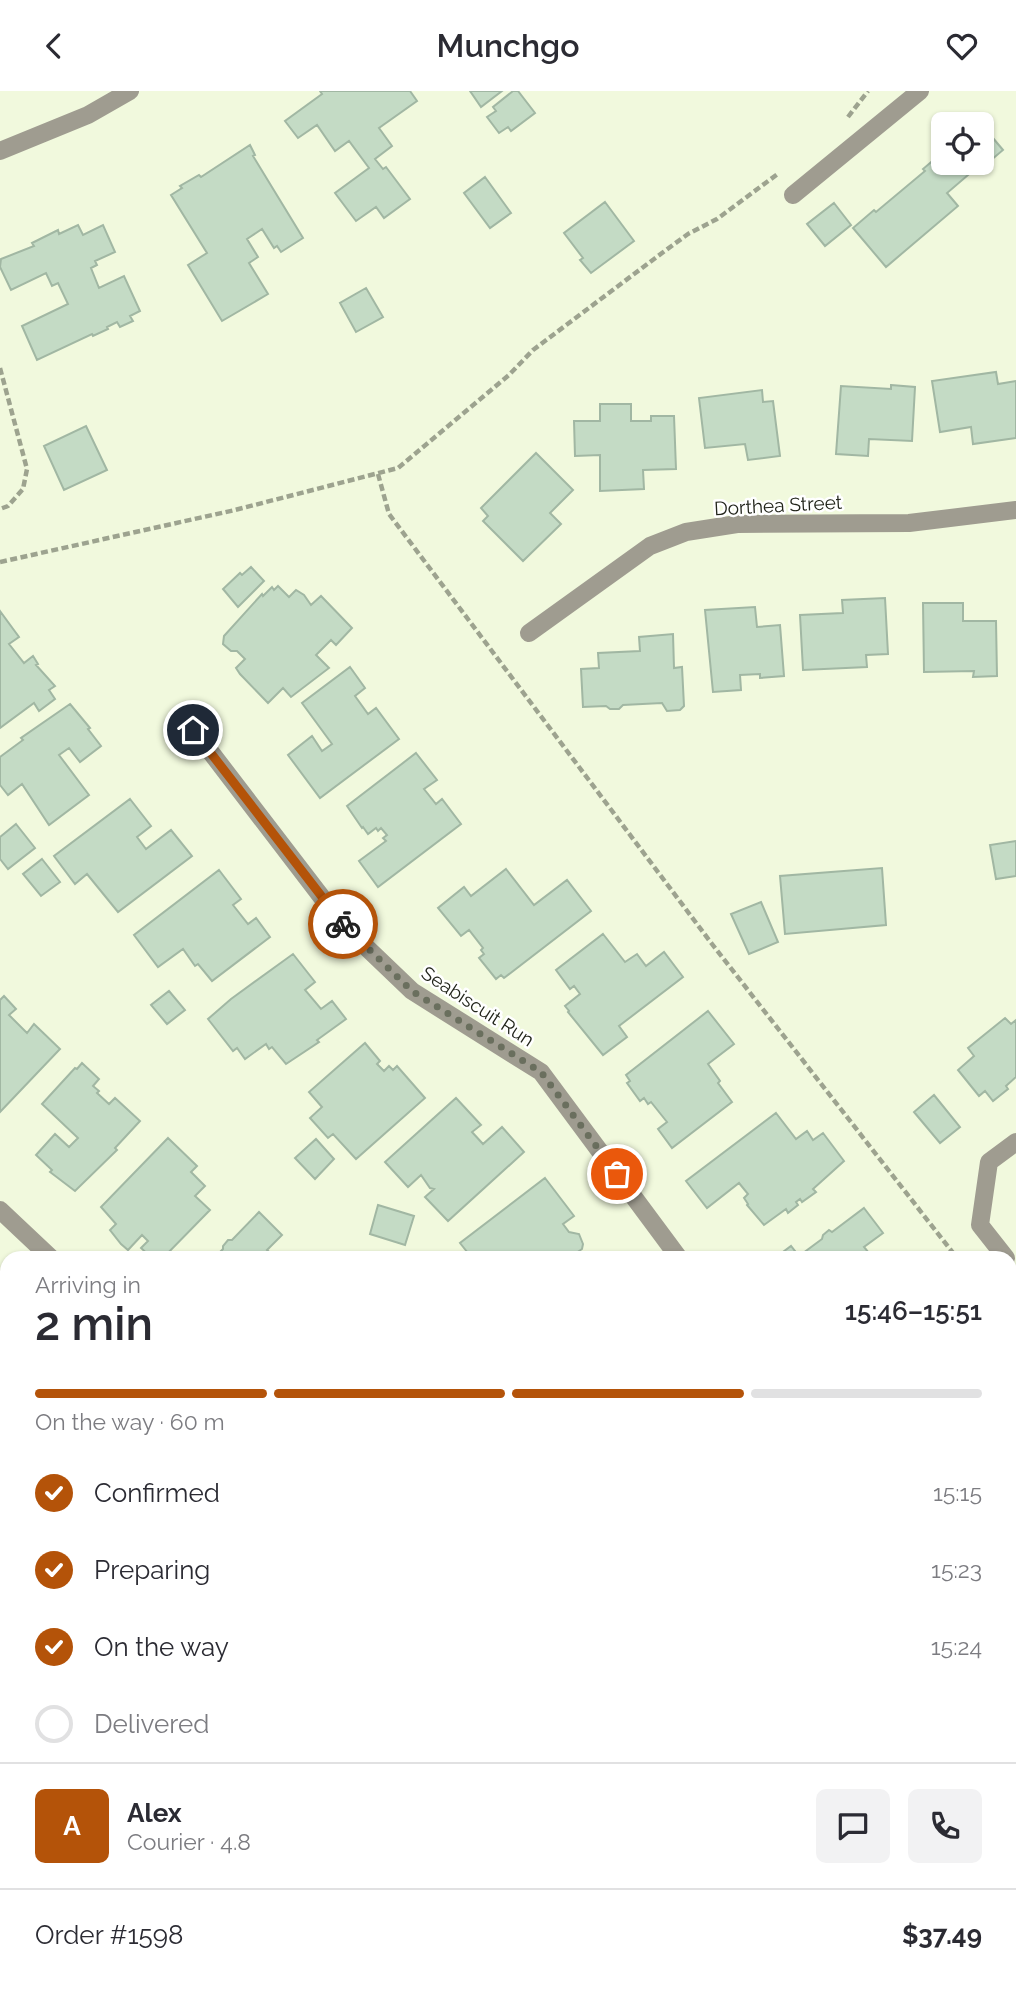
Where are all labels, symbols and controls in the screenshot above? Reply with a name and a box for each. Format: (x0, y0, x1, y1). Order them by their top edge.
icon: back (35, 27, 73, 65)
text: Munchgo (437, 27, 579, 64)
icon: heart (943, 27, 981, 65)
map controls (931, 112, 994, 175)
button: locate (931, 112, 994, 175)
street label: Dorthea Street (713, 491, 843, 519)
pin (163, 700, 223, 760)
icon: home (174, 711, 212, 749)
courier (308, 889, 378, 959)
icon: bike (324, 905, 362, 943)
street label: Seabiscuit Run (418, 961, 538, 1051)
pin (587, 1144, 647, 1204)
icon: bag (598, 1155, 636, 1193)
text: Arriving in (35, 1271, 141, 1298)
text: 15:46–15:51 (845, 1296, 982, 1326)
text: 2 min (35, 1297, 153, 1351)
text: On the way · 60 m (35, 1408, 225, 1435)
icon: check (35, 1474, 73, 1512)
text: Confirmed (94, 1478, 220, 1508)
text: 15:15 (933, 1479, 982, 1506)
icon: check (35, 1551, 73, 1589)
text: Preparing (94, 1555, 210, 1585)
text: 15:23 (931, 1556, 982, 1583)
icon: check (35, 1628, 73, 1666)
text: On the way (94, 1632, 229, 1662)
text: 15:24 (931, 1633, 982, 1660)
text: Delivered (94, 1709, 209, 1739)
button: chat (816, 1789, 890, 1863)
button: phone (908, 1789, 982, 1863)
text: Alex (127, 1798, 182, 1828)
text: A (63, 1811, 81, 1841)
text: Courier · 4.8 (127, 1828, 251, 1855)
text: Order #1598 (35, 1920, 183, 1950)
text: $37.49 (902, 1920, 982, 1950)

